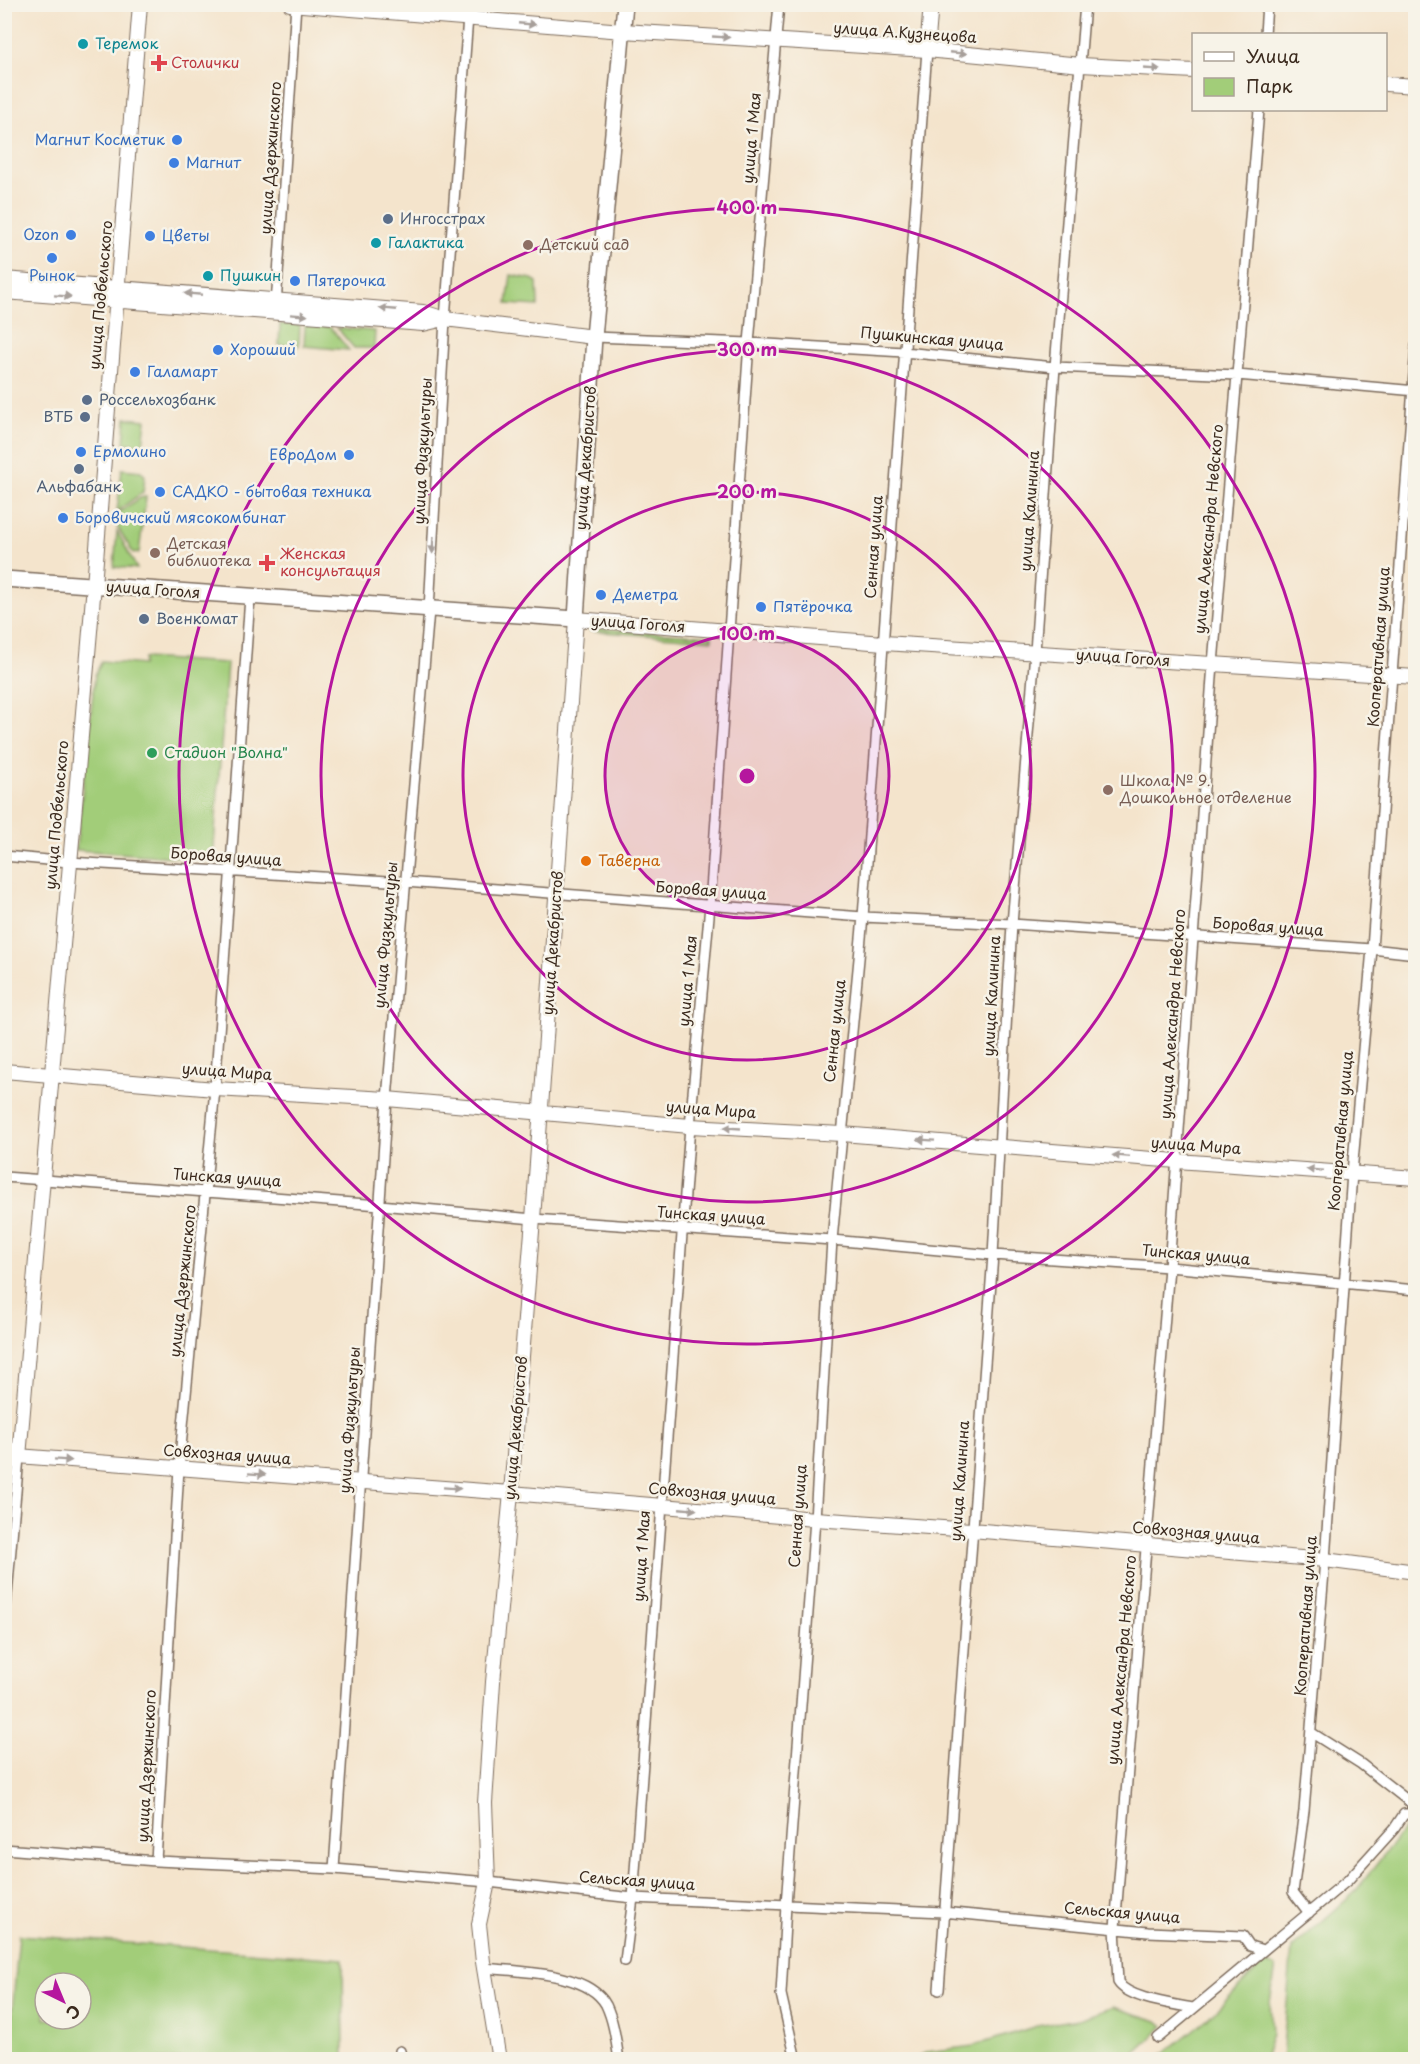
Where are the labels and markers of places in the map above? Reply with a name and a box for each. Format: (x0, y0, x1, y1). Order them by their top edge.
place label: Теремок (95, 31, 158, 54)
marker: Теремок (76, 37, 90, 51)
place label: Столички (171, 50, 240, 73)
marker: Столички (152, 56, 166, 70)
place label: Магнит Косметик (35, 127, 165, 150)
marker: Магнит Косметик (170, 133, 184, 147)
place label: Магнит (186, 150, 241, 173)
marker: Магнит (167, 156, 181, 170)
place label: Ингосстрах (400, 206, 485, 229)
marker: Ингосстрах (381, 212, 395, 226)
place label: Ozon (23, 222, 59, 245)
place label: Цветы (162, 223, 210, 246)
marker: Ozon (64, 228, 78, 242)
marker: Цветы (143, 229, 157, 243)
place label: Галактика (388, 230, 464, 253)
place label: Детский сад (539, 232, 629, 255)
marker: Галактика (369, 236, 383, 250)
marker: Детский сад (521, 238, 535, 252)
marker: Рынок (45, 251, 59, 265)
place label: Рынок (29, 263, 75, 286)
place label: Пушкин (220, 263, 281, 286)
place label: Пятерочка (307, 268, 386, 291)
marker: Пушкин (201, 269, 215, 283)
marker: Пятерочка (288, 274, 302, 288)
place label: Хороший (230, 337, 296, 360)
marker: Хороший (211, 343, 225, 357)
place label: Галамарт (147, 359, 219, 382)
marker: Галамарт (128, 365, 142, 379)
place label: Россельхозбанк (99, 387, 216, 410)
marker: Россельхозбанк (80, 393, 94, 407)
place label: ВТБ (44, 404, 73, 427)
marker: ВТБ (78, 410, 92, 424)
place label: Ермолино (93, 439, 166, 462)
place label: ЕвроДом (269, 442, 337, 465)
marker: Ермолино (74, 445, 88, 459)
marker: ЕвроДом (342, 448, 356, 462)
marker: Альфабанк (72, 462, 86, 476)
place label: Альфабанк (36, 474, 122, 497)
place label: САДКО - бытовая техника (172, 479, 372, 502)
marker: САДКО - бытовая техника (153, 485, 167, 499)
place label: Боровичский мясокомбинат (75, 505, 286, 528)
marker: Боровичский мясокомбинат (56, 511, 70, 525)
place label: Детская библиотека (166, 531, 252, 571)
place label: Женская консультация (280, 541, 381, 581)
marker: Детская библиотека (148, 546, 162, 560)
marker: Женская консультация (258, 554, 276, 572)
place label: Деметра (612, 582, 678, 605)
marker: Деметра (594, 588, 608, 602)
place label: Пятёрочка (773, 594, 853, 617)
marker: Пятёрочка (754, 600, 768, 614)
place label: Военкомат (156, 606, 239, 629)
marker: Военкомат (137, 612, 151, 626)
place label: Стадион "Волна" (164, 740, 288, 763)
marker: Стадион "Волна" (145, 746, 159, 760)
centre of rings (737, 766, 757, 786)
place label: Школа № 9. Дошкольное отделение (1119, 768, 1292, 808)
marker: Школа № 9. Дошкольное отделение (1101, 783, 1115, 797)
place label: Таверна (598, 848, 661, 871)
marker: Таверна (579, 854, 593, 868)

